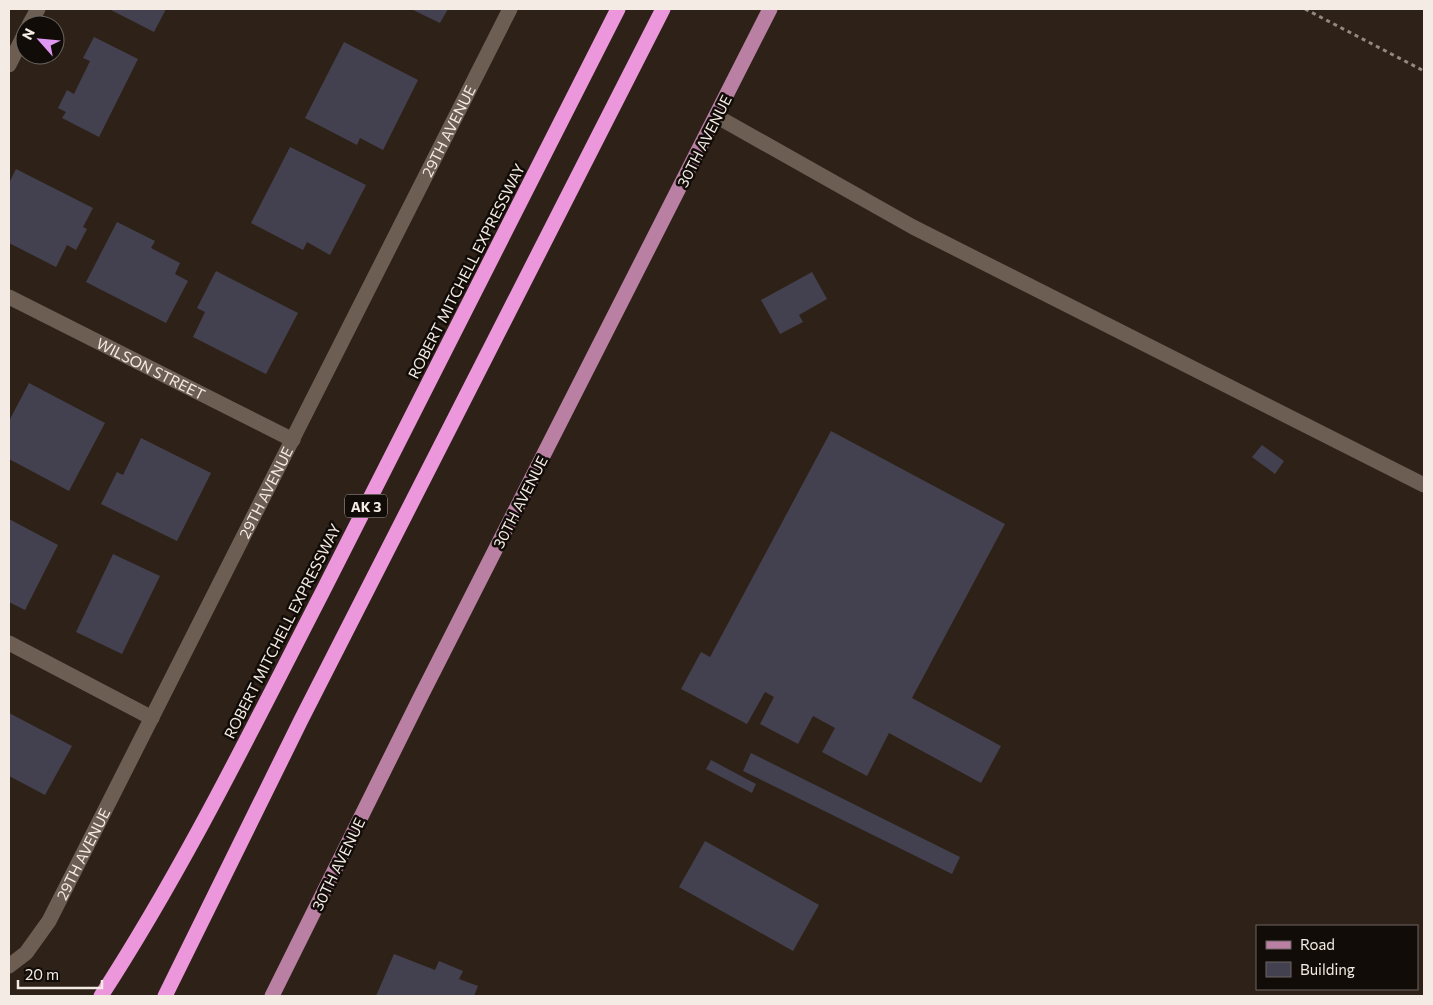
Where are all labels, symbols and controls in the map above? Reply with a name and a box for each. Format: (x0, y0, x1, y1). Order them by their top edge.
north arrow (15, 15, 65, 65)
text: N (18, 25, 38, 42)
street label: 29TH AVENUE (418, 82, 479, 180)
street label: 30TH AVENUE (673, 92, 735, 190)
street label: ROBERT MITCHELL EXPRESSWAY (404, 160, 528, 381)
street label: WILSON STREET (94, 334, 209, 403)
street label: 29TH AVENUE (235, 444, 296, 541)
street label: 30TH AVENUE (489, 453, 551, 551)
road number: AK 3 (345, 494, 387, 518)
street label: ROBERT MITCHELL EXPRESSWAY (220, 520, 344, 741)
street label: 29TH AVENUE (52, 805, 114, 903)
street label: 30TH AVENUE (308, 814, 368, 913)
legend (1256, 925, 1418, 990)
text: Road (1300, 935, 1335, 953)
scale bar (18, 958, 101, 990)
text: Building (1300, 960, 1355, 978)
text: 20 m (25, 965, 59, 983)

